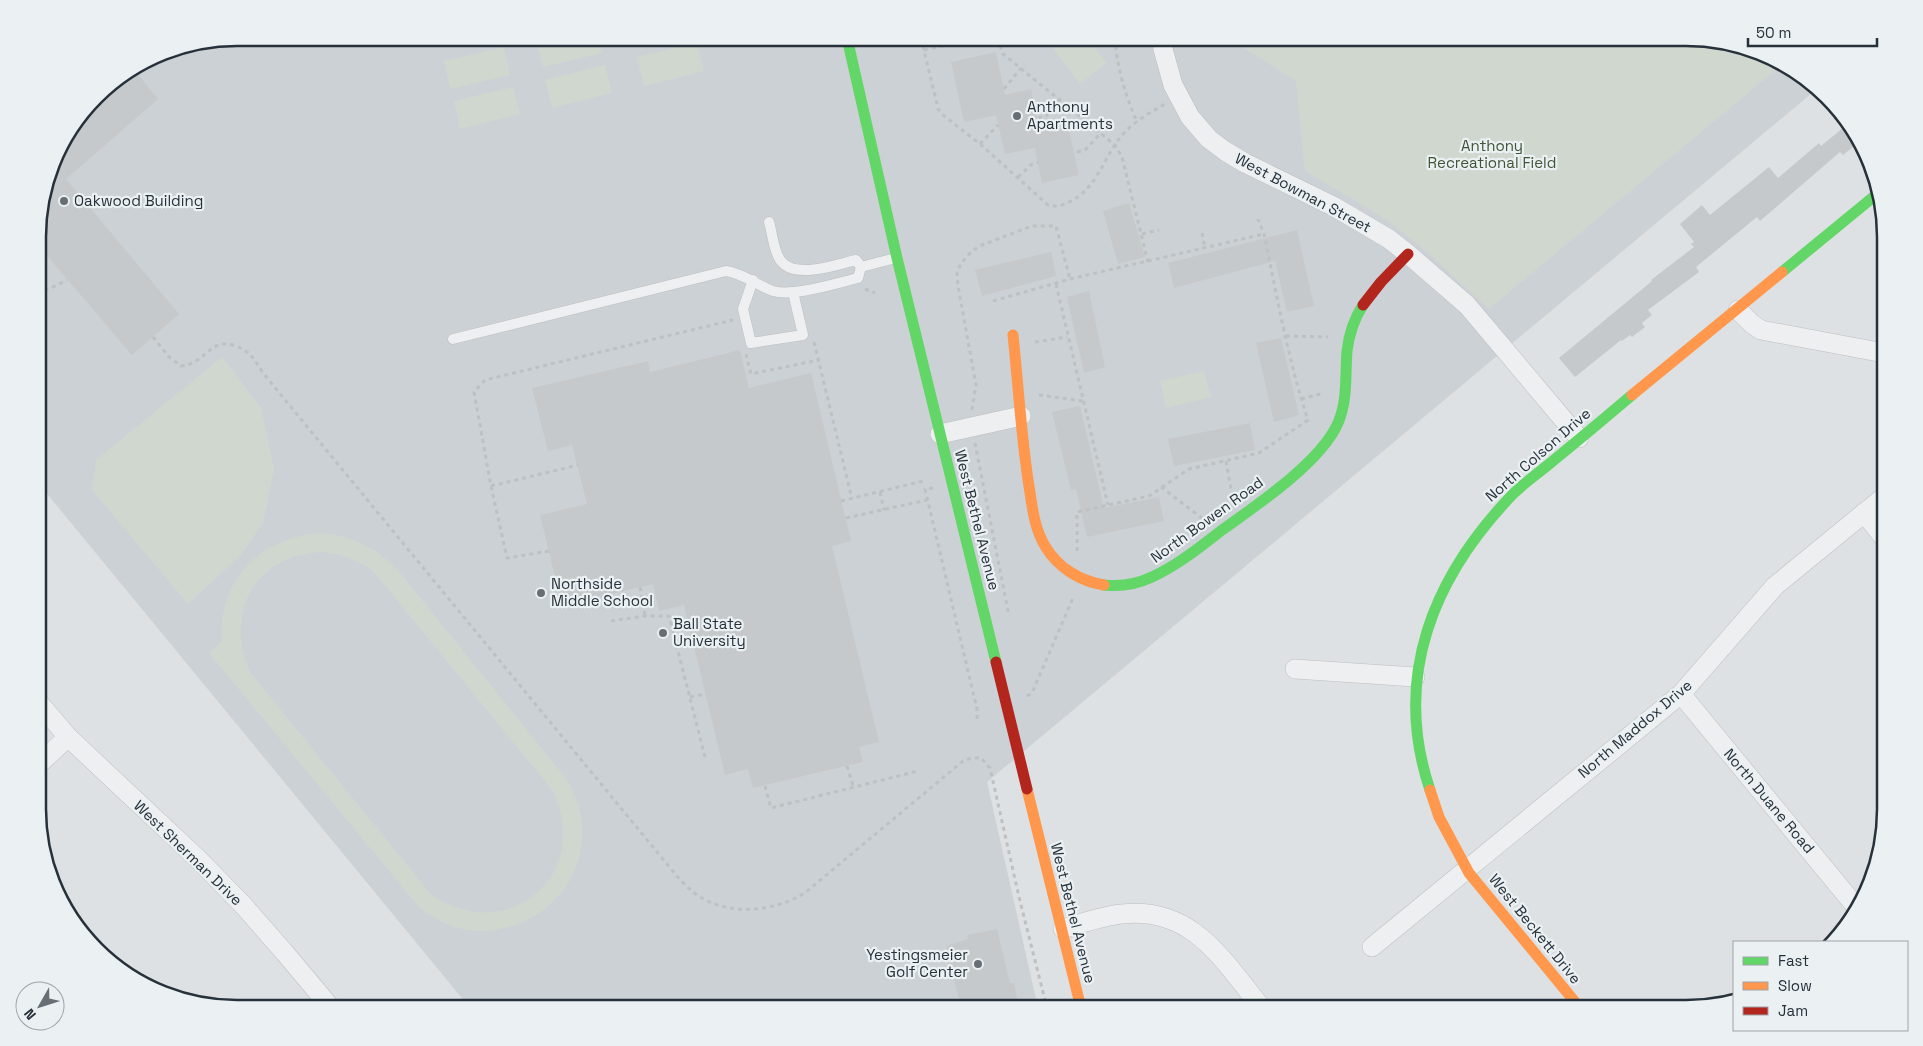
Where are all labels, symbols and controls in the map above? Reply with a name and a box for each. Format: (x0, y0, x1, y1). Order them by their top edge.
scale bar (1748, 15, 1877, 47)
text: 50 m (1756, 23, 1791, 42)
place label: Anthony Apartments (1027, 97, 1113, 133)
marker: Anthony Apartments (1011, 110, 1023, 122)
park label: Anthony Recreational Field (1428, 136, 1556, 172)
street label: West Bowman Street (1232, 149, 1375, 237)
place label: Oakwood Building (74, 191, 203, 210)
marker: Oakwood Building (58, 195, 70, 207)
street label: North Colson Drive (1481, 404, 1594, 506)
street label: West Bethel Avenue (951, 448, 1004, 592)
street label: North Bowen Road (1147, 472, 1267, 567)
place label: Northside Middle School (551, 574, 653, 610)
marker: Northside Middle School (535, 587, 547, 599)
place label: Ball State University (673, 614, 746, 650)
marker: Ball State University (657, 627, 669, 639)
street label: North Maddox Drive (1574, 675, 1696, 782)
street label: North Duane Road (1720, 744, 1819, 857)
street label: West Sherman Drive (130, 796, 247, 909)
street label: West Bethel Avenue (1047, 841, 1100, 985)
street label: West Beckett Drive (1485, 870, 1586, 988)
legend (1733, 941, 1908, 1031)
place label: Yestingsmeier Golf Center (866, 945, 968, 981)
text: Fast (1778, 951, 1809, 970)
marker: Yestingsmeier Golf Center (972, 958, 984, 970)
text: Slow (1778, 976, 1812, 995)
north arrow (15, 981, 65, 1031)
text: Jam (1778, 1001, 1808, 1020)
text: N (20, 1005, 40, 1023)

